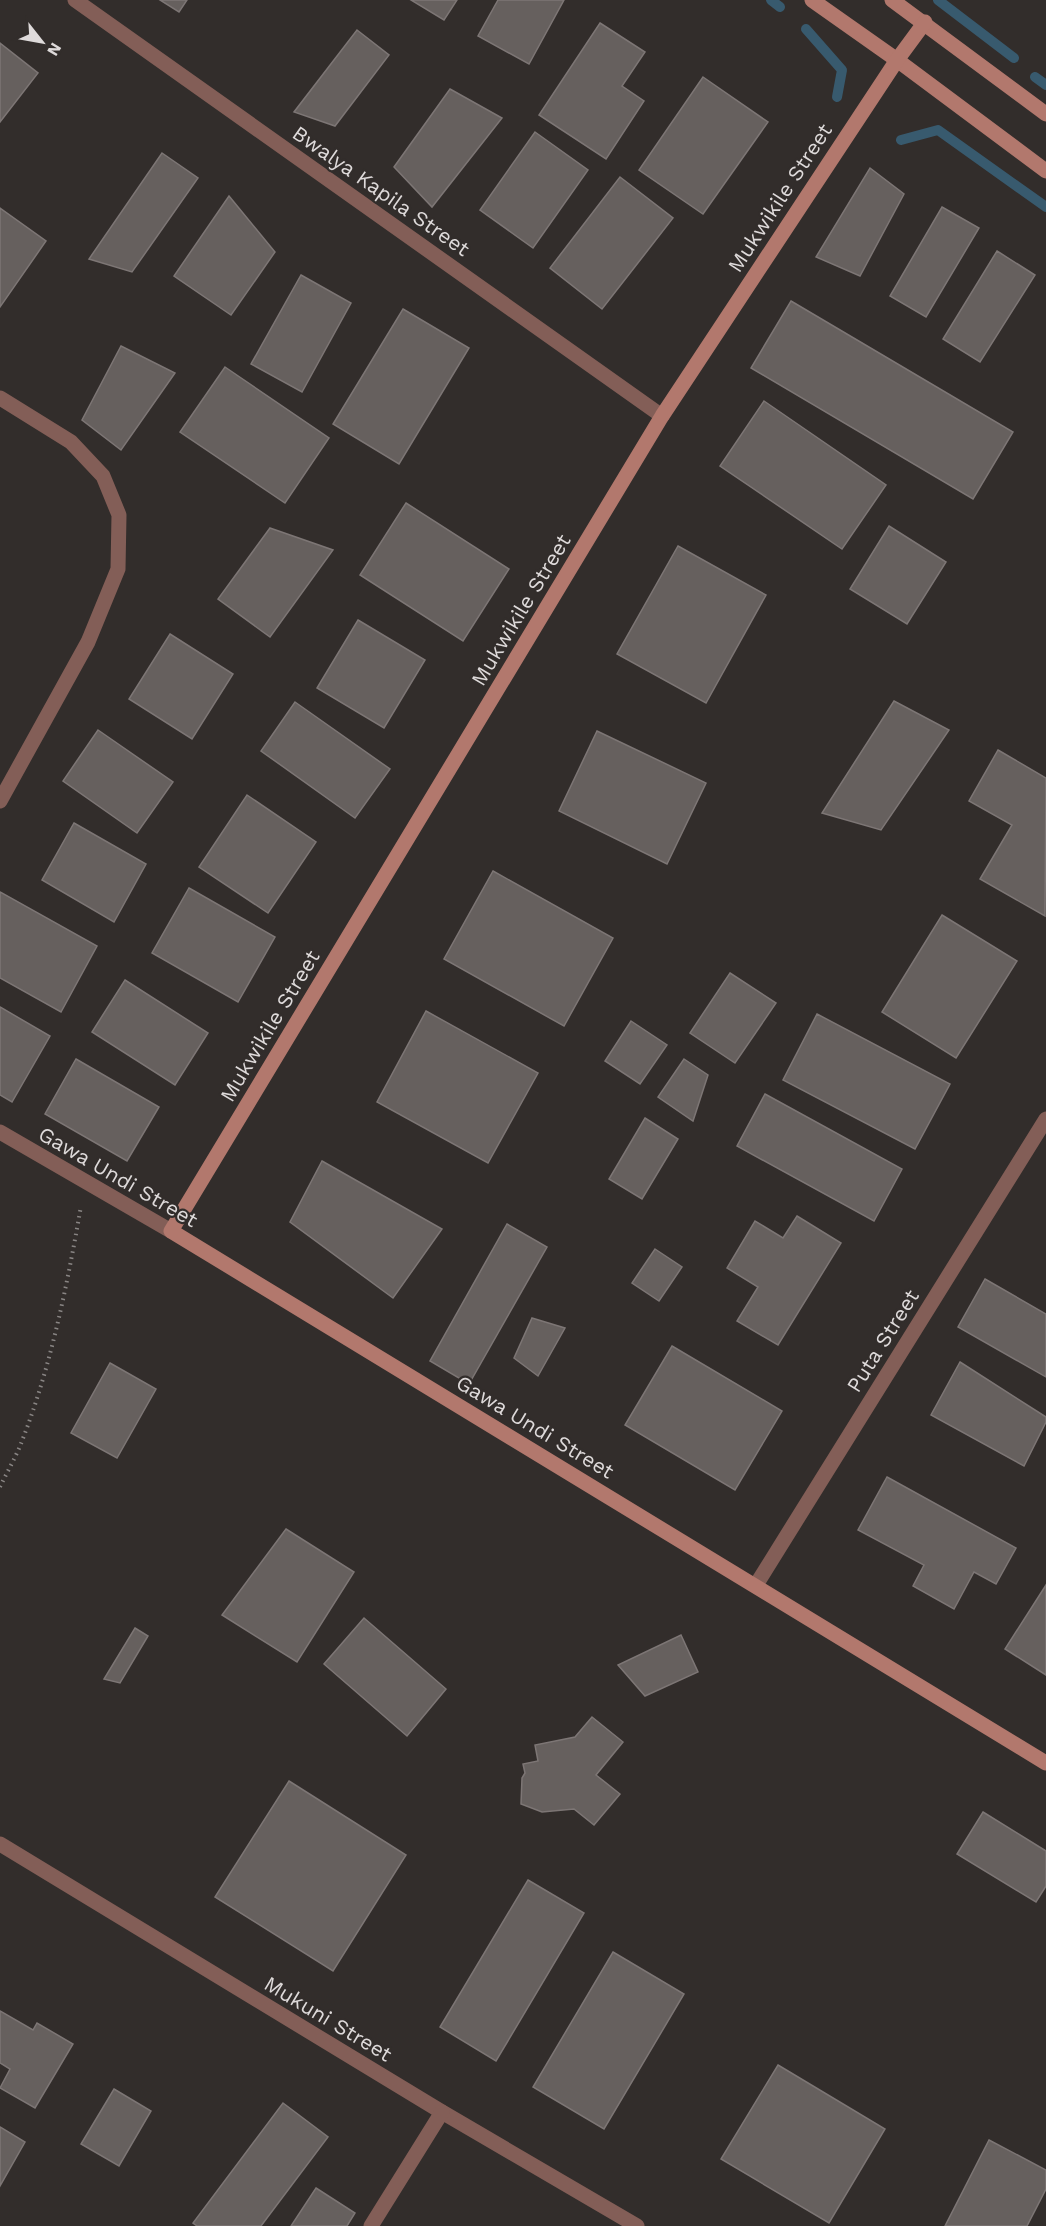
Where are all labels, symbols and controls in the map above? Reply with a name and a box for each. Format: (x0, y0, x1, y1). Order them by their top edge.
north arrow (12, 12, 72, 72)
text: N (43, 39, 66, 59)
street label: Mukwikile Street (722, 119, 837, 277)
street label: Bwalya Kapila Street (288, 120, 475, 261)
street label: Mukwikile Street (466, 529, 576, 690)
street label: Mukwikile Street (215, 945, 325, 1106)
street label: Gawa Undi Street (34, 1121, 202, 1232)
street label: Puta Street (841, 1285, 924, 1397)
street label: Gawa Undi Street (452, 1370, 619, 1484)
street label: Mukuni Street (260, 1971, 397, 2067)

